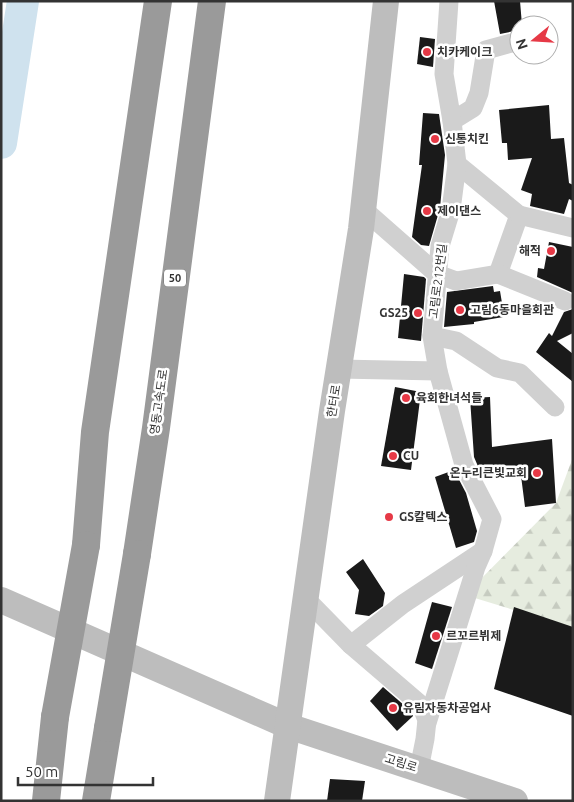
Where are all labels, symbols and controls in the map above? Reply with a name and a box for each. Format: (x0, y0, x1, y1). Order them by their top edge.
north arrow (509, 15, 559, 65)
text: N (512, 37, 531, 51)
place label: 치카케이크 (437, 45, 492, 58)
marker: 치카케이크 (421, 46, 433, 58)
place label: 신통치킨 (445, 132, 489, 145)
marker: 신통치킨 (429, 133, 441, 145)
place label: 제이댄스 (437, 204, 481, 217)
marker: 제이댄스 (421, 205, 433, 217)
street label: 고림로212번길 (426, 243, 449, 319)
place label: 해적 (519, 244, 541, 257)
marker: 해적 (545, 245, 557, 257)
road number: 50 (164, 270, 186, 286)
place label: 고림6동마을회관 (470, 303, 554, 316)
marker: 고림6동마을회관 (454, 304, 466, 316)
place label: GS25 (379, 306, 408, 319)
marker: GS25 (412, 307, 424, 319)
street label: 영동고속도로 (147, 368, 170, 436)
street label: 한터로 (324, 384, 343, 418)
place label: 육회한녀석들 (416, 391, 482, 404)
marker: 육회한녀석들 (400, 392, 412, 404)
place label: CU (403, 449, 419, 462)
marker: CU (387, 450, 399, 462)
place label: 온누리큰빛교회 (450, 466, 527, 479)
marker: 온누리큰빛교회 (531, 467, 543, 479)
place label: GS칼텍스 (399, 510, 447, 523)
marker: GS칼텍스 (383, 511, 395, 523)
place label: 르꼬르뷔제 (446, 629, 501, 642)
marker: 르꼬르뷔제 (430, 630, 442, 642)
place label: 유림자동차공업사 (403, 701, 491, 714)
marker: 유림자동차공업사 (387, 702, 399, 714)
street label: 고림로 (383, 751, 419, 774)
scale bar (18, 754, 152, 786)
text: 50 m (25, 763, 58, 780)

